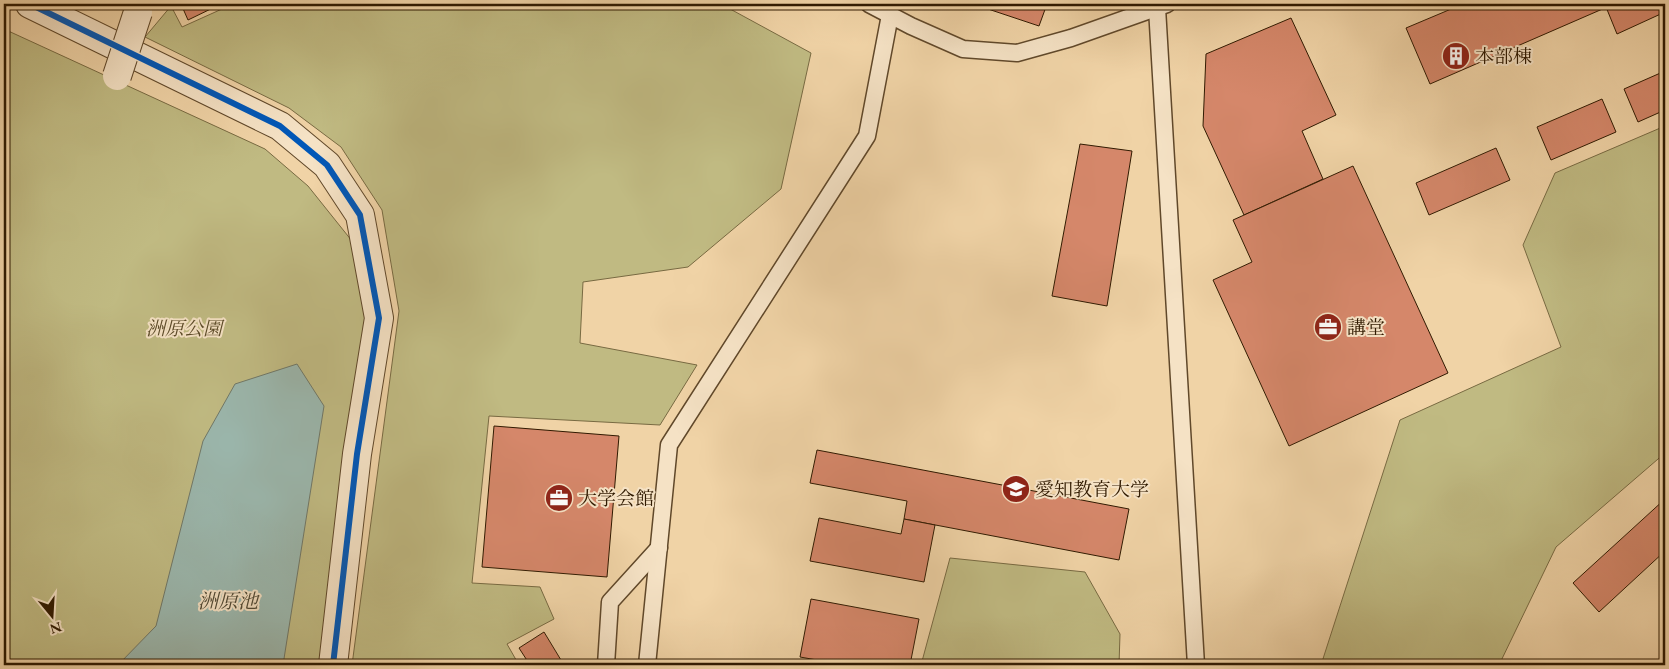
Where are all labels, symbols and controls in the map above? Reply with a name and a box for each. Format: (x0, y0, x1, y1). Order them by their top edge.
building icon: 本部棟 (1441, 41, 1471, 71)
place label: 本部棟 (1475, 44, 1532, 69)
office icon: 講堂 (1313, 312, 1343, 342)
place label: 講堂 (1347, 315, 1385, 340)
park label: 洲原公園 (146, 316, 225, 341)
school or university icon: 愛知教育大学 (1001, 474, 1031, 504)
place label: 愛知教育大学 (1035, 477, 1149, 502)
office icon: 大学会館 (544, 483, 574, 513)
place label: 大学会館 (578, 486, 654, 511)
water label: 洲原池 (198, 588, 260, 614)
north arrow (28, 592, 78, 642)
text: N (47, 618, 64, 639)

